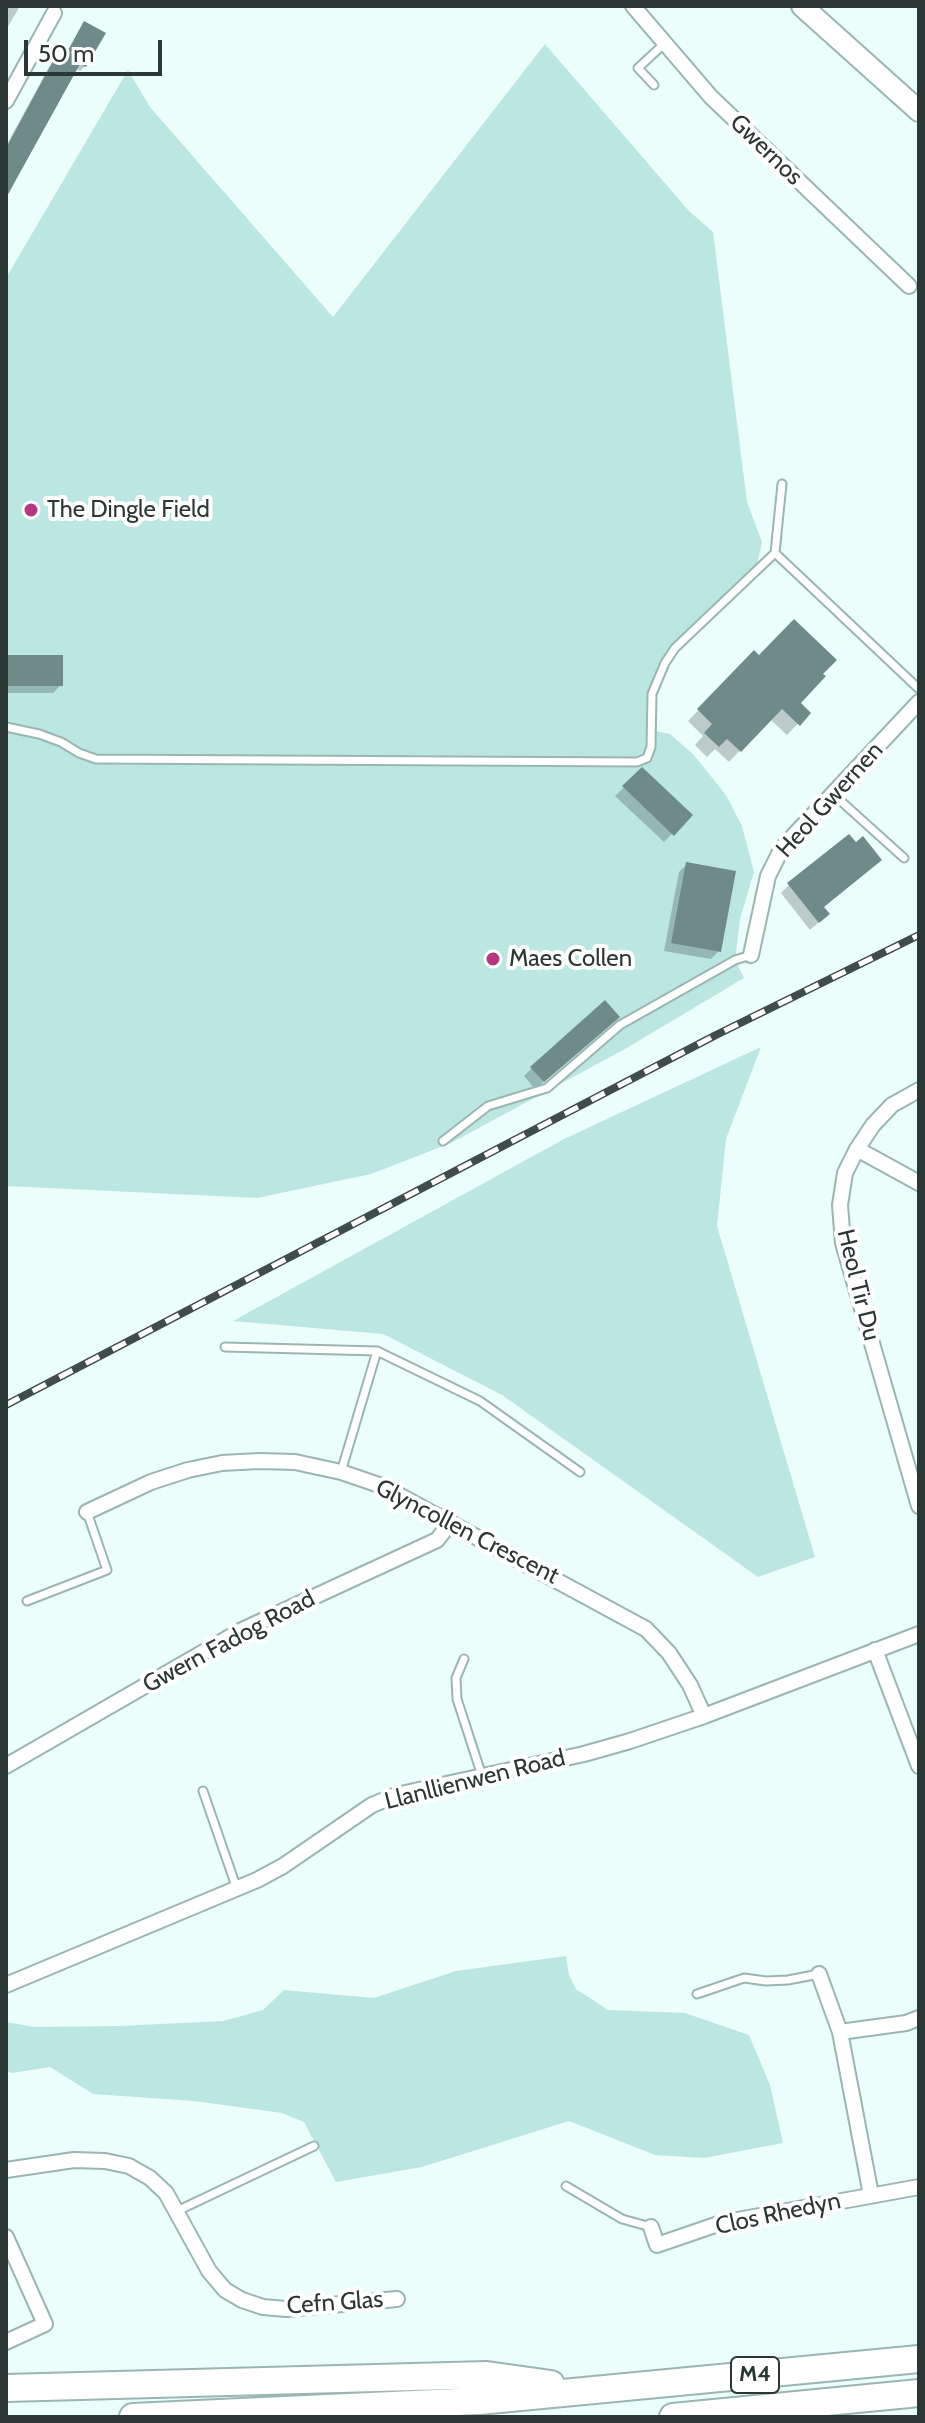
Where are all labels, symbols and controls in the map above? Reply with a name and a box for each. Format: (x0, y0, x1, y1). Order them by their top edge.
scale bar (28, 24, 166, 74)
text: 50 m (38, 39, 94, 68)
street label: Gwernos (724, 109, 808, 191)
place label: The Dingle Field (47, 496, 210, 524)
marker: The Dingle Field (22, 501, 40, 519)
street label: Heol Gwernen (771, 736, 889, 864)
place label: Maes Collen (509, 945, 632, 973)
marker: Maes Collen (484, 950, 502, 968)
street label: Heol Tir Du (830, 1226, 886, 1344)
street label: Glyncollen Crescent (371, 1473, 563, 1591)
street label: Gwern Fadog Road (138, 1585, 320, 1699)
street label: Llanllienwen Road (382, 1744, 568, 1816)
street label: Clos Rhedyn (713, 2187, 843, 2241)
street label: Cefn Glas (286, 2285, 384, 2321)
road number: M4 (731, 2357, 779, 2393)

